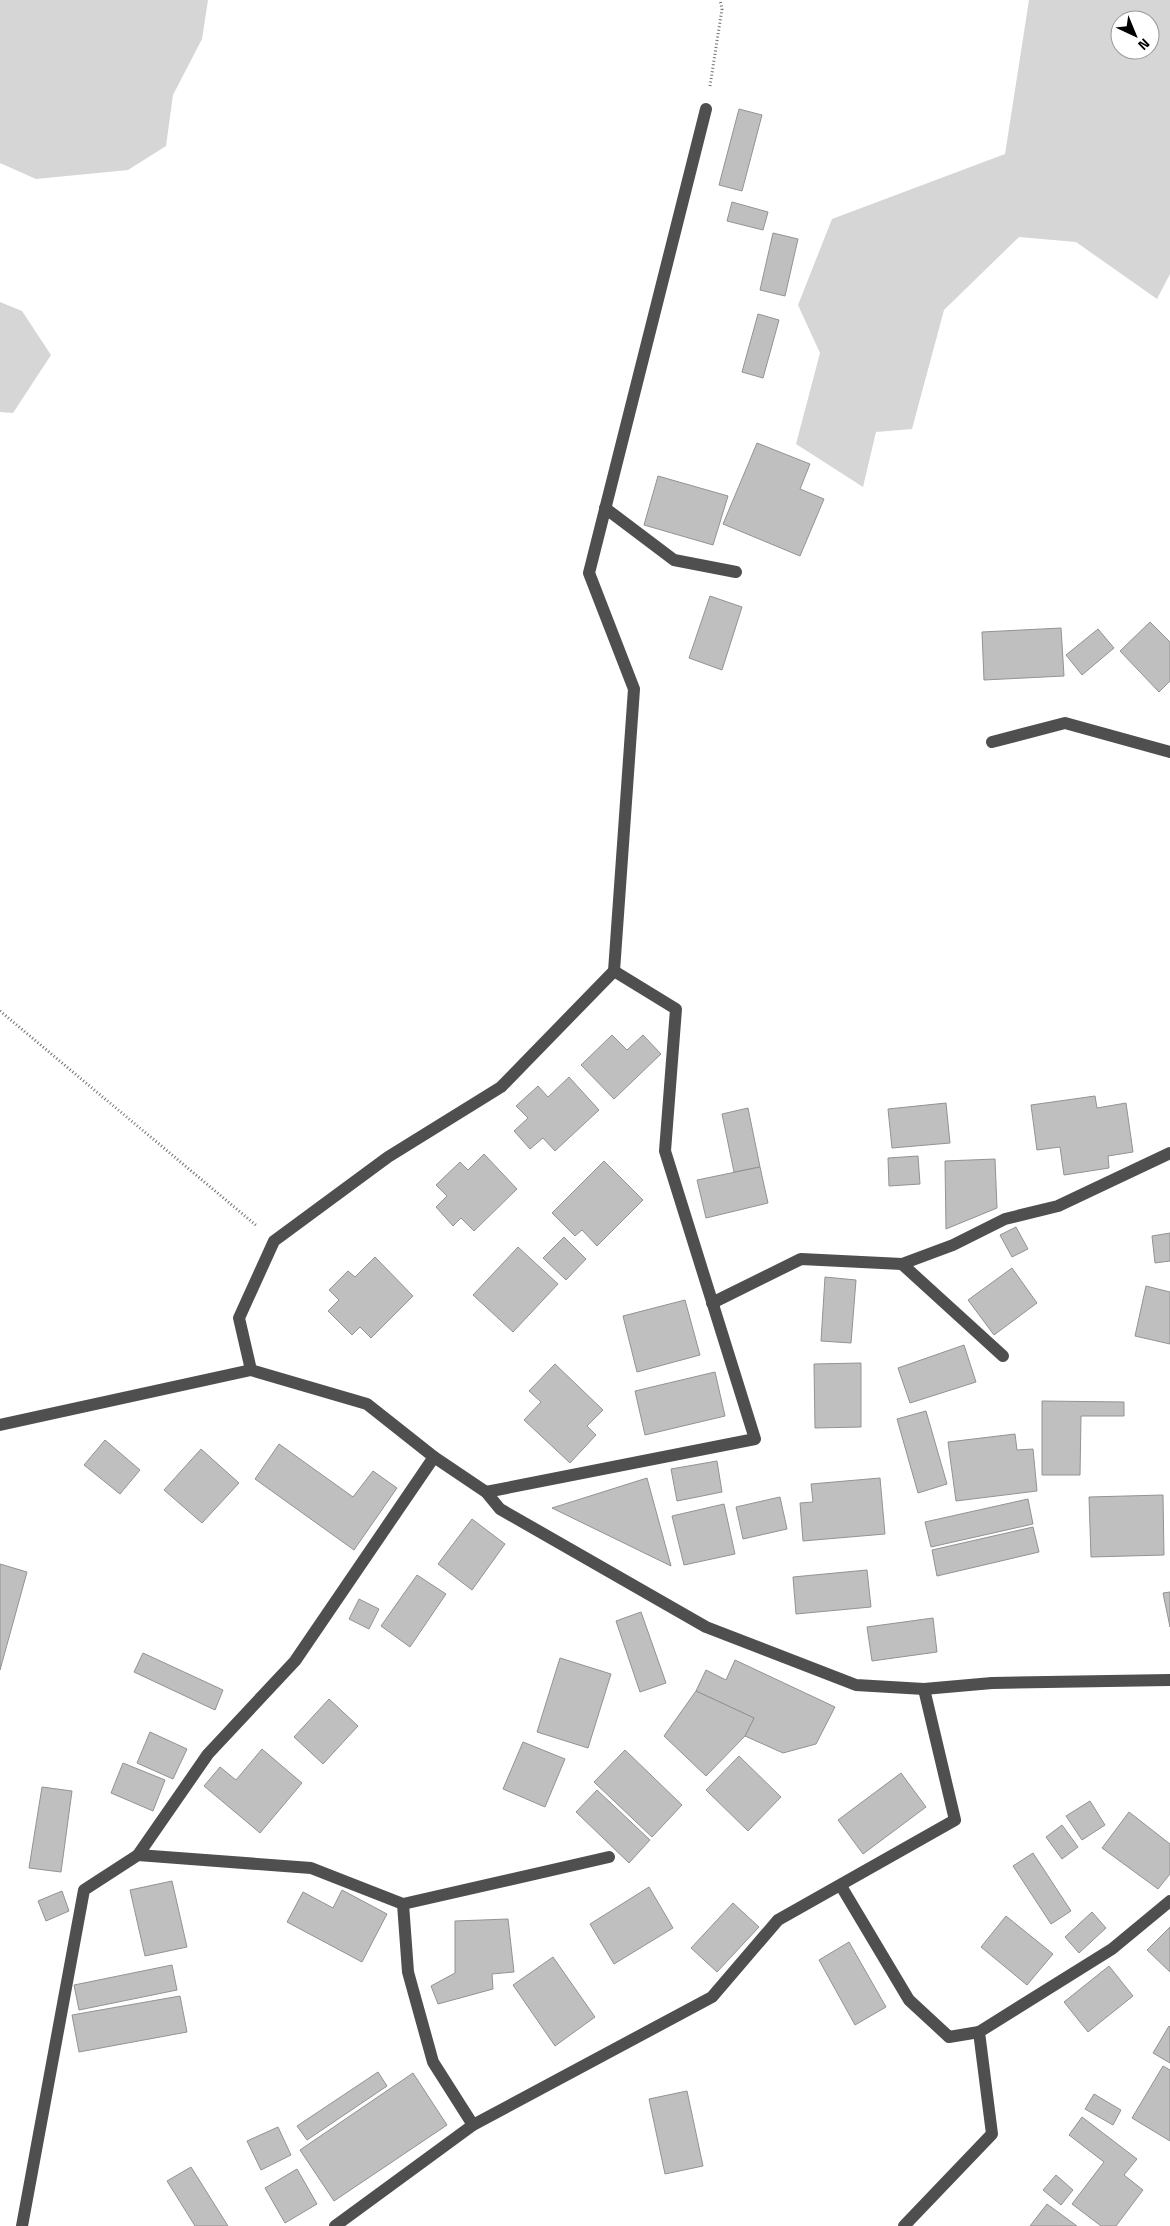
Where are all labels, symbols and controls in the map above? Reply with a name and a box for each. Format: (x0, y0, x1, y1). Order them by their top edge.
north arrow (1110, 10, 1160, 60)
text: N (1134, 34, 1155, 56)

